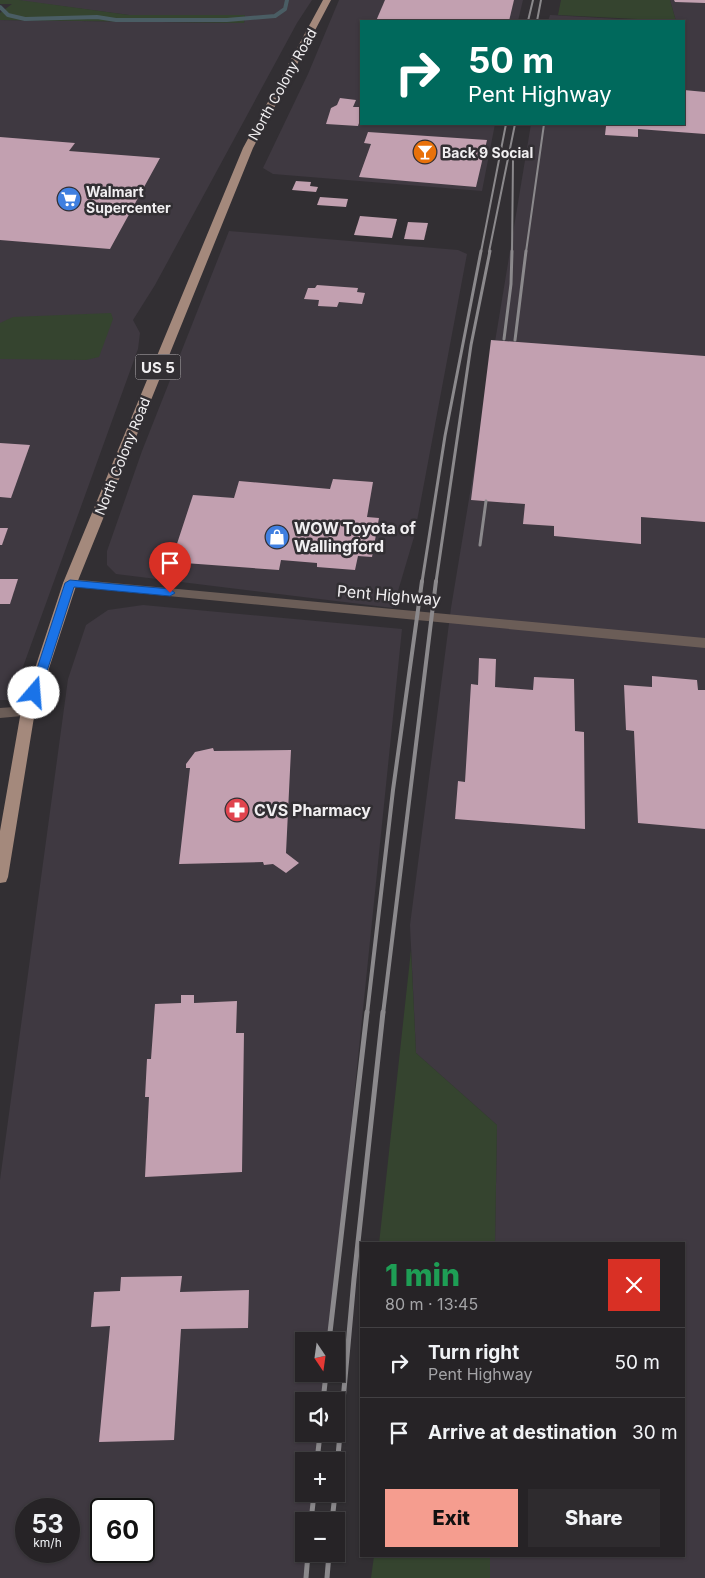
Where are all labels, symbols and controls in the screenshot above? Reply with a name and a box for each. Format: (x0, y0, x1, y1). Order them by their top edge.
street label: North Colony Road (244, 25, 320, 143)
text: 50 m (468, 39, 554, 81)
icon: right (385, 40, 450, 105)
text: Pent Highway (468, 81, 612, 107)
bar icon: Back 9 Social (412, 139, 438, 165)
place label: Back 9 Social (442, 144, 533, 161)
place label: Walmart Supercenter (86, 183, 171, 216)
supermarket icon: Walmart Supercenter (56, 186, 82, 212)
road number: US 5 (136, 354, 180, 380)
street label: North Colony Road (91, 395, 153, 517)
place label: WOW Toyota of Wallingford (294, 518, 416, 556)
shop icon: WOW Toyota of Wallingford (264, 524, 290, 550)
pin (149, 542, 191, 593)
icon: arrive (156, 549, 184, 577)
street label: Pent Highway (336, 580, 442, 610)
position arrow (7, 666, 59, 718)
pharmacy icon: CVS Pharmacy (224, 797, 250, 823)
place label: CVS Pharmacy (254, 800, 371, 820)
text: 1 min (385, 1257, 460, 1293)
button: close (608, 1259, 660, 1311)
text: 80 m · 13:45 (385, 1294, 478, 1314)
north arrow (295, 1332, 345, 1382)
map controls (295, 1332, 345, 1562)
text: Turn right (428, 1341, 519, 1364)
icon: right (385, 1349, 413, 1377)
text: 50 m (614, 1351, 660, 1374)
text: Pent Highway (428, 1364, 533, 1384)
button: sound (295, 1392, 345, 1442)
icon: arrive (385, 1419, 413, 1447)
text: Arrive at destination (428, 1421, 617, 1444)
text: 30 m (632, 1421, 678, 1444)
button: + (295, 1452, 345, 1502)
button: Exit (385, 1489, 518, 1547)
button: Share (528, 1489, 660, 1547)
speed limit sign: 60 (90, 1498, 155, 1563)
text: 53 (31, 1509, 64, 1539)
button: − (295, 1512, 345, 1562)
text: km/h (33, 1535, 62, 1550)

